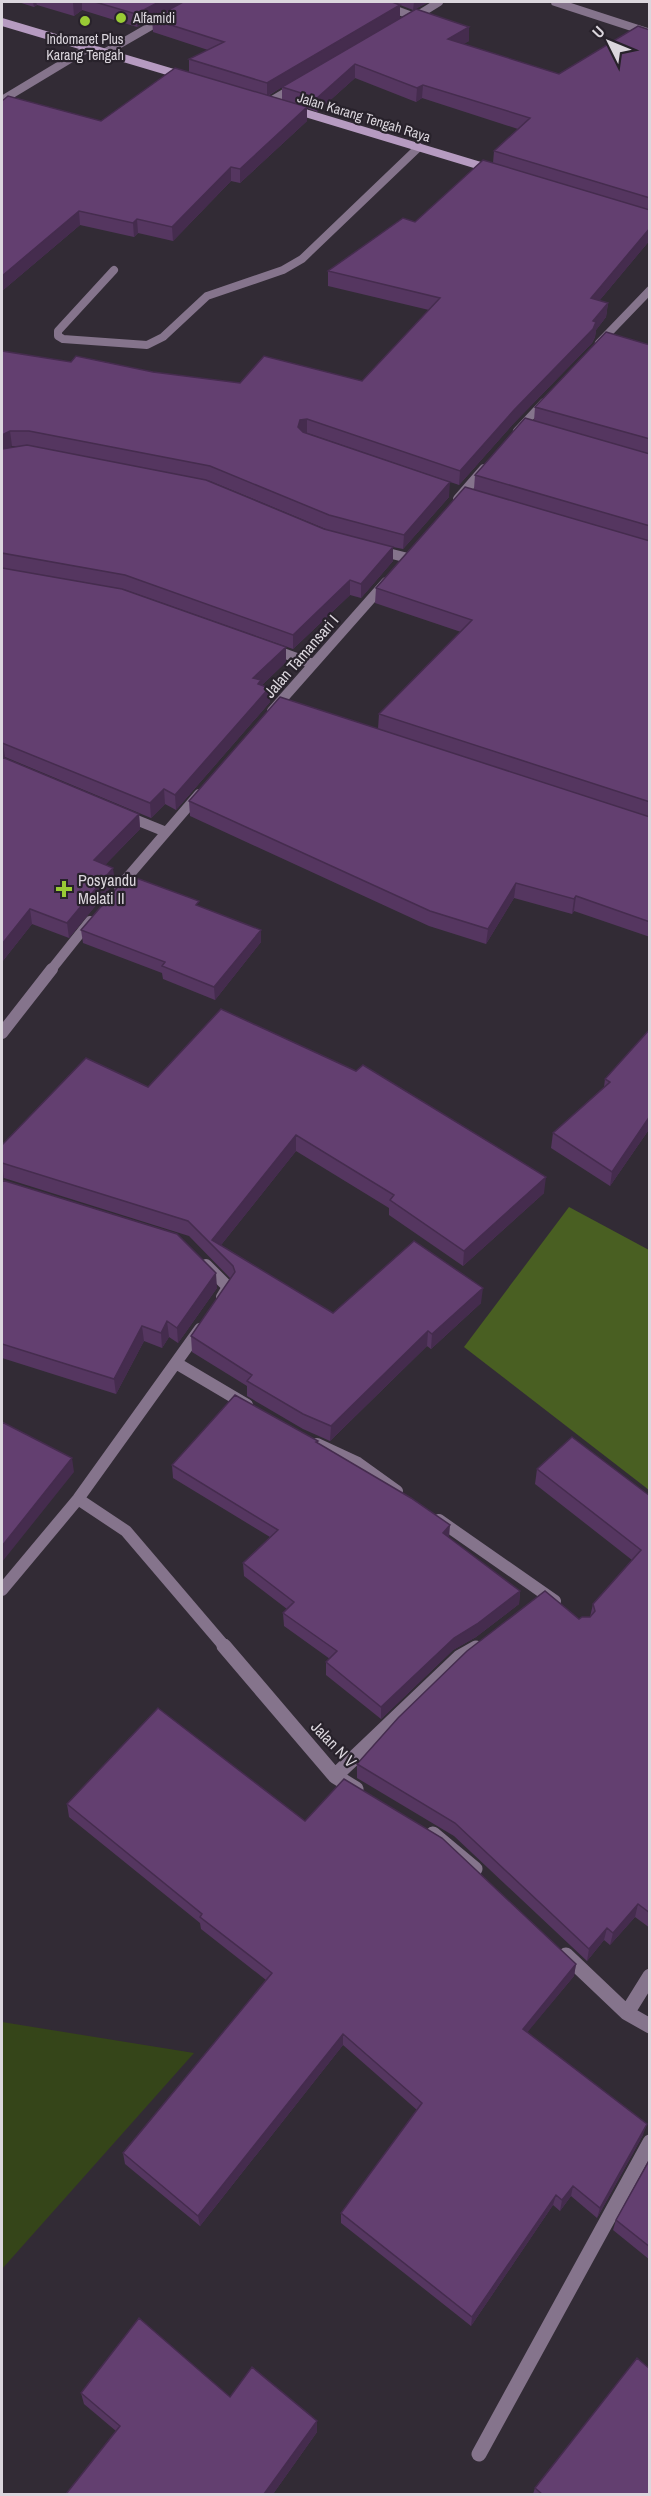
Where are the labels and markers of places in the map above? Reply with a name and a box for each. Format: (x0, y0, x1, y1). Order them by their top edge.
place label: Alfamidi (132, 9, 175, 27)
marker: Alfamidi (114, 11, 128, 25)
marker: Indomaret Plus Karang Tengah (78, 14, 92, 28)
place label: Indomaret Plus Karang Tengah (46, 30, 124, 64)
place label: Posyandu Melati II (78, 869, 136, 909)
marker: Posyandu Melati II (55, 880, 73, 898)

